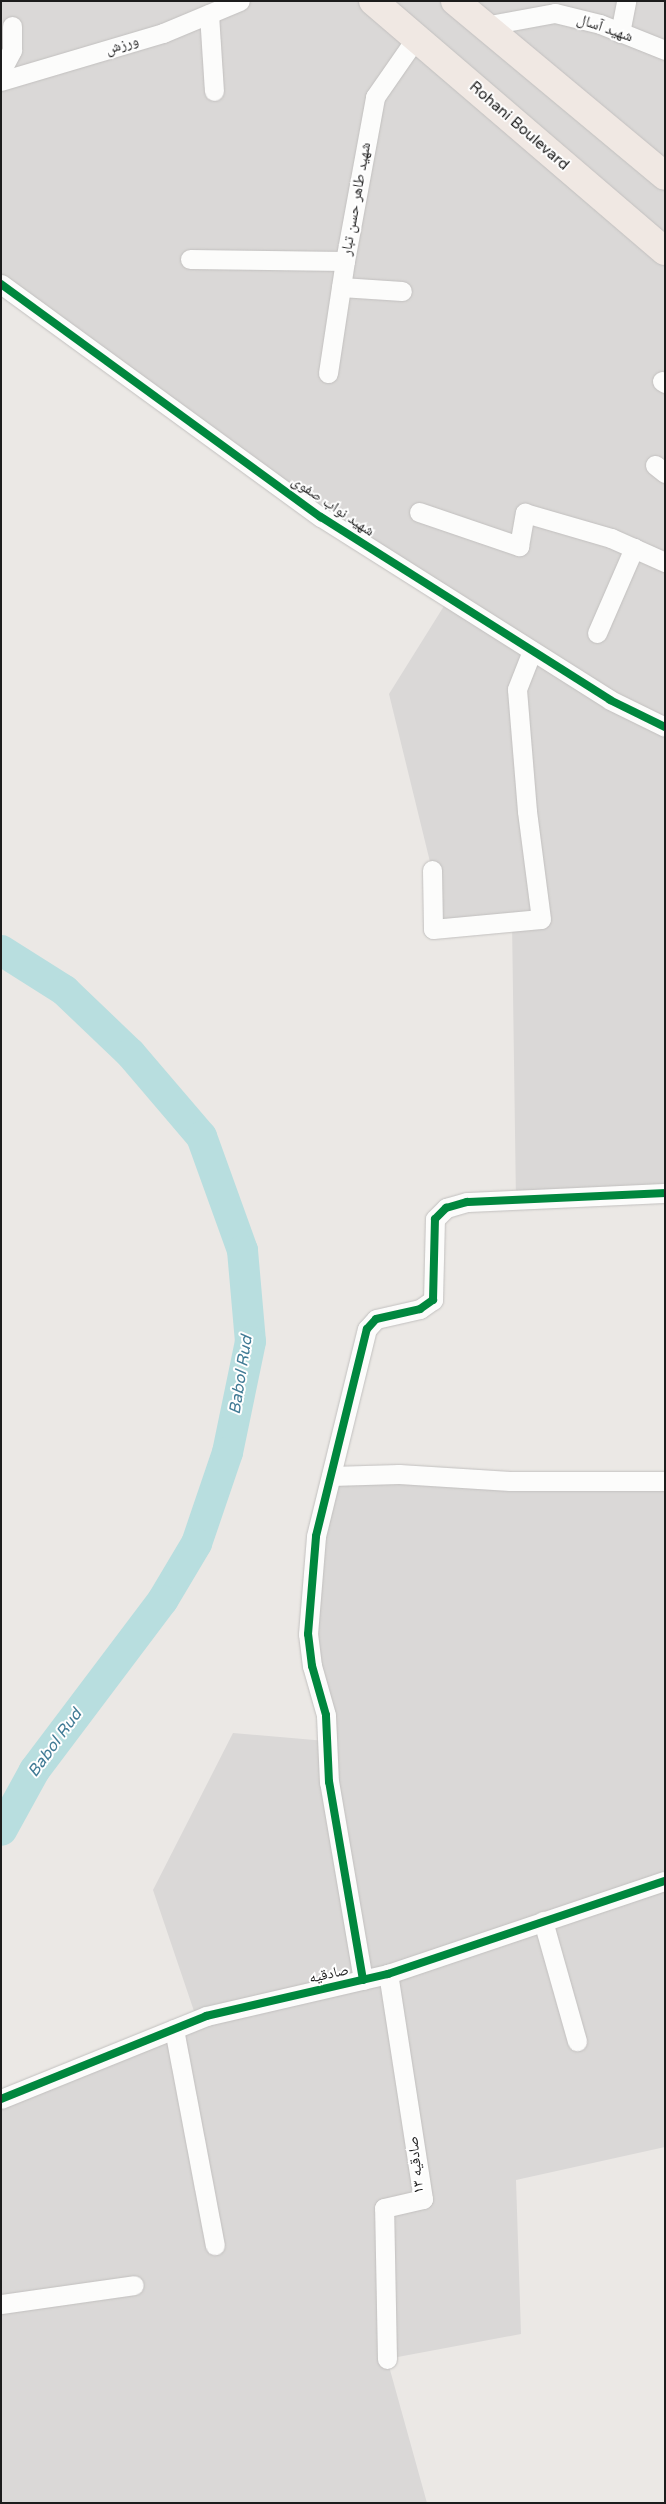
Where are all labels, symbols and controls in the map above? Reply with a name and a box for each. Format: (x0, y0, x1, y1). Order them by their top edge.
street label: شهید آسال (575, 10, 635, 46)
street label: ورزش (103, 31, 141, 59)
street label: Rohani Boulevard (465, 78, 573, 174)
street label: شهید طاهر حسن تبار (337, 141, 375, 257)
street label: شهید نواب صفوی (288, 472, 378, 540)
water label: Babol Rud (225, 1334, 257, 1416)
water label: Babol Rud (24, 1705, 86, 1781)
street label: صادقیه (307, 1961, 351, 1987)
street label: صادقیه ۱۳ (404, 2135, 428, 2195)

